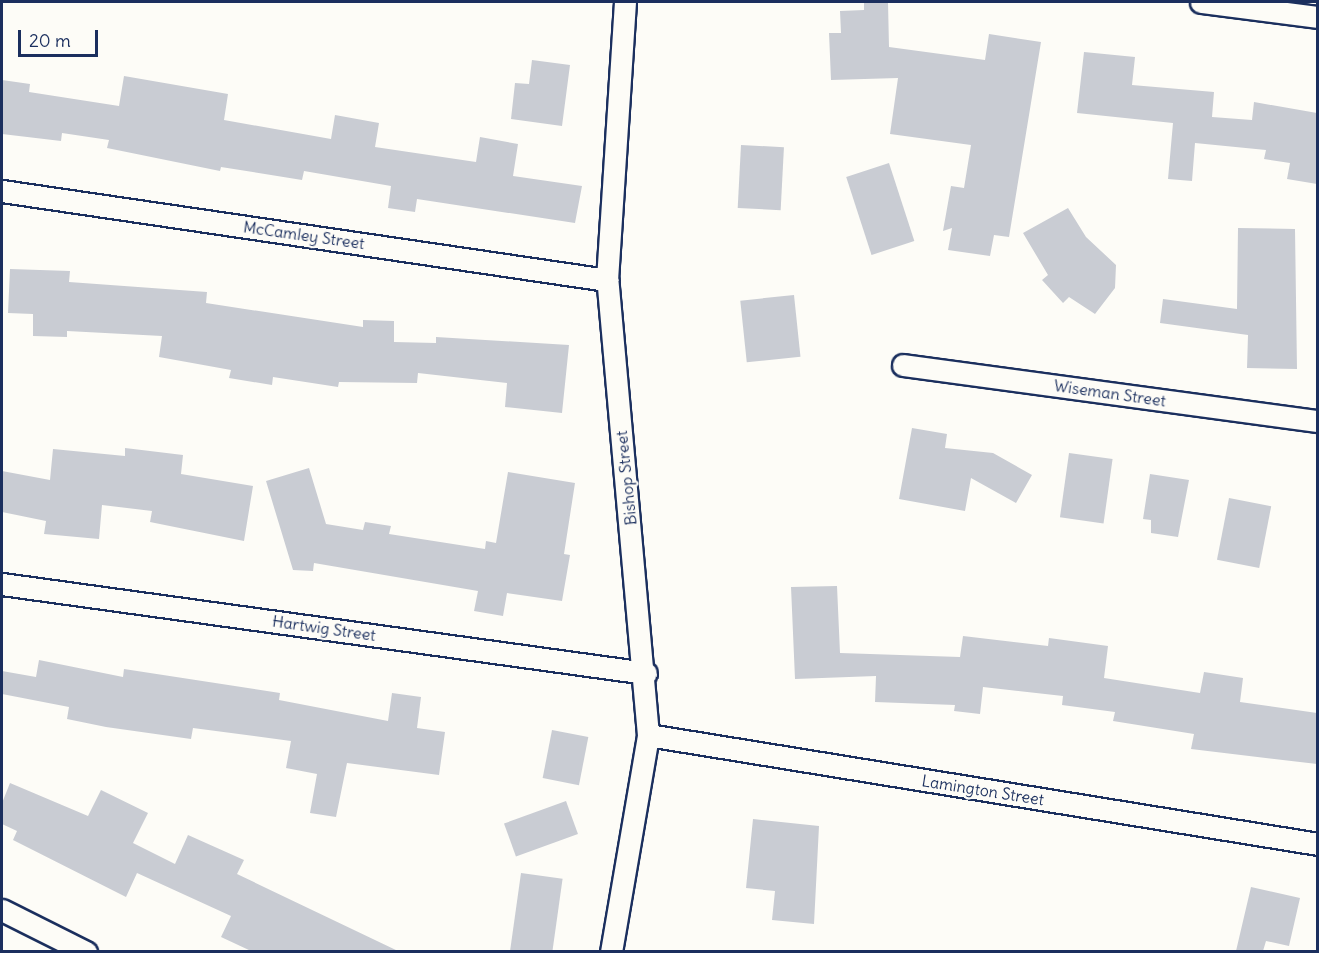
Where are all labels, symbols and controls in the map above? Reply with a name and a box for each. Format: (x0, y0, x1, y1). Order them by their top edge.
scale bar (21, 18, 100, 56)
text: 20 m (29, 29, 71, 52)
street label: McCamley Street (242, 217, 366, 253)
street label: Wiseman Street (1053, 376, 1167, 410)
street label: Bishop Street (611, 430, 641, 526)
street label: Hartwig Street (271, 611, 377, 645)
street label: Lamington Street (920, 771, 1046, 809)

